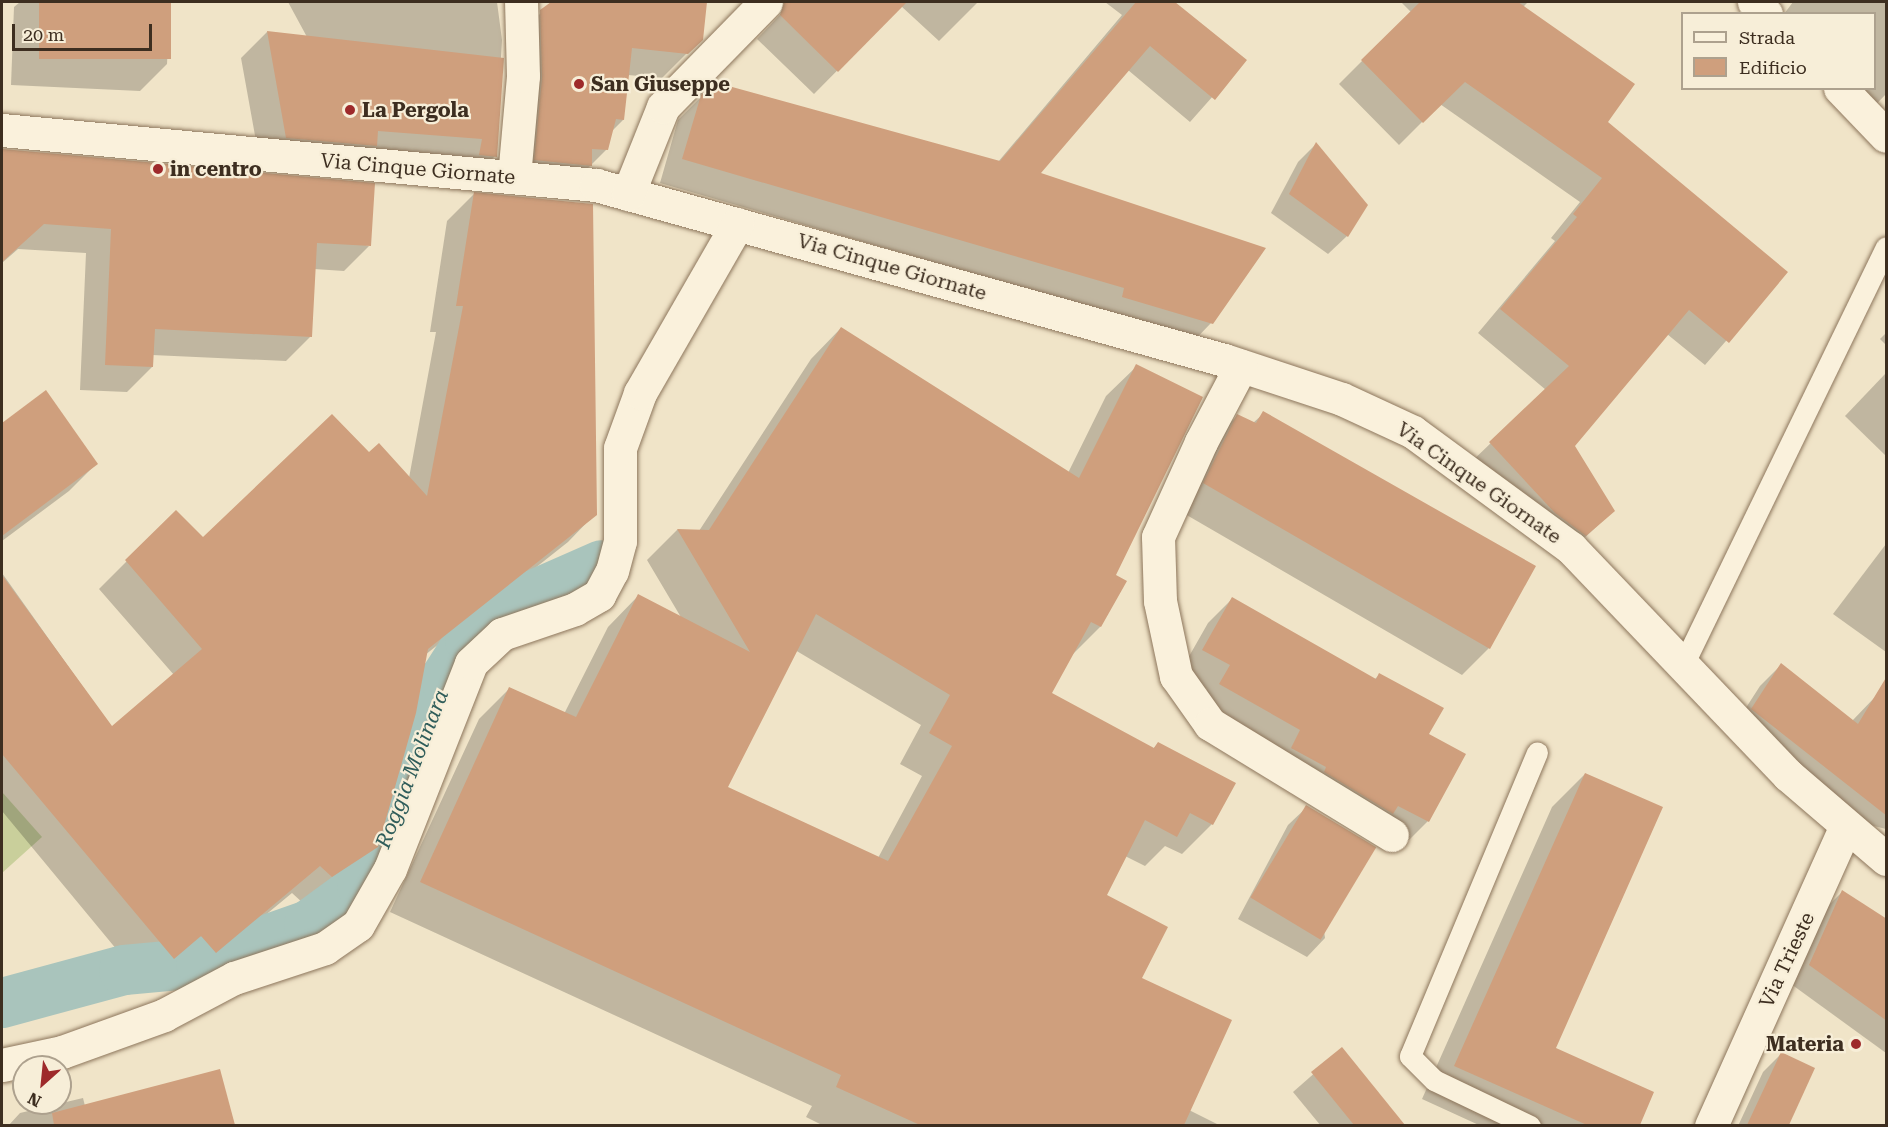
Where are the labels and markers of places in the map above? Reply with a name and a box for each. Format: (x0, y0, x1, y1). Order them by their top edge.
place label: San Giuseppe (591, 72, 730, 96)
marker: San Giuseppe (572, 77, 586, 91)
place label: La Pergola (362, 98, 469, 122)
marker: La Pergola (343, 103, 357, 117)
place label: in centro (170, 157, 262, 181)
marker: in centro (151, 162, 165, 176)
place label: Materia (1766, 1032, 1844, 1056)
marker: Materia (1849, 1037, 1863, 1051)

